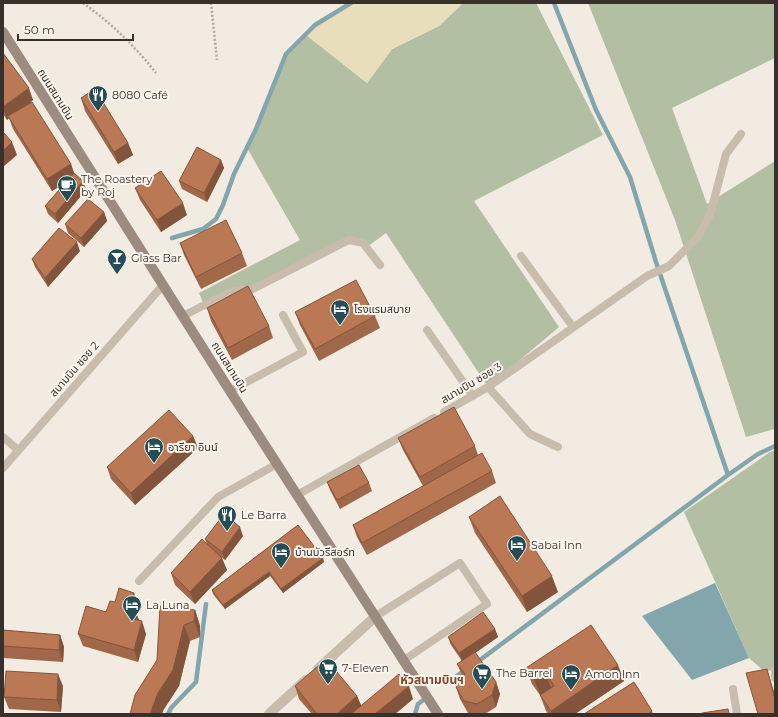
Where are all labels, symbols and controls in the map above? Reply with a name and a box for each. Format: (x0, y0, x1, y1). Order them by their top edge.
scale bar (18, 16, 133, 42)
text: 50 m (24, 22, 55, 37)
street label: ถนนสนามบิน (35, 66, 77, 122)
restaurant icon: 8080 Café (87, 84, 109, 112)
place label: 8080 Café (112, 88, 168, 102)
place label: The Roastery by Roj (81, 172, 152, 199)
cafe icon: The Roastery by Roj (56, 174, 78, 202)
bar icon: Glass Bar (106, 247, 128, 275)
place label: Glass Bar (131, 251, 182, 265)
hotel icon: โรงแรมสบาย (329, 298, 351, 326)
place label: โรงแรมสบาย (354, 302, 411, 316)
street label: สนามบิน ซอย 2 (46, 339, 102, 399)
street label: ถนนสนามบิน (209, 339, 251, 395)
street label: สนามบิน ซอย 3 (438, 359, 504, 407)
hotel icon: อารียา อินน์ (143, 436, 165, 464)
place label: อารียา อินน์ (168, 440, 218, 454)
restaurant icon: Le Barra (216, 504, 238, 532)
place label: Le Barra (241, 508, 286, 522)
hotel icon: Sabai Inn (506, 534, 528, 562)
place label: Sabai Inn (531, 538, 582, 552)
hotel icon: บ้านบัวรีสอร์ท (270, 541, 292, 569)
place label: บ้านบัวรีสอร์ท (295, 545, 355, 559)
hotel icon: La Luna (121, 594, 143, 622)
place label: La Luna (146, 598, 190, 612)
supermarket icon: 7-Eleven (317, 657, 339, 685)
place label: 7-Eleven (342, 661, 389, 675)
supermarket icon: The Barrel (471, 662, 493, 690)
hotel icon: Amon Inn (560, 663, 582, 691)
place label: The Barrel (496, 666, 552, 680)
place label: Amon Inn (585, 667, 640, 681)
district label: หัวสนามบินฯ (400, 672, 464, 687)

